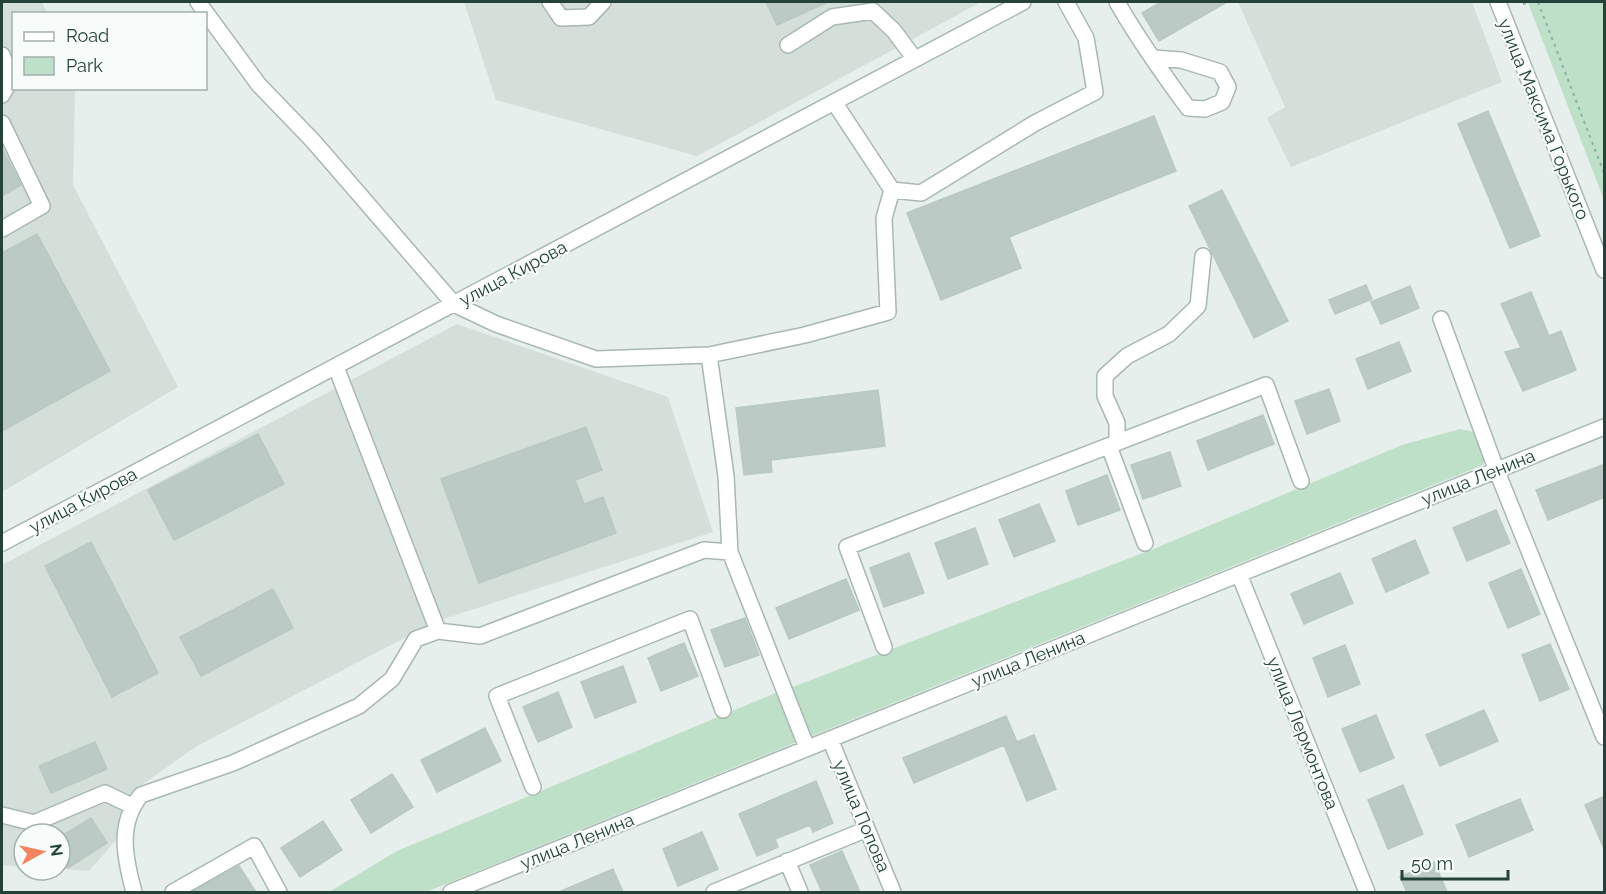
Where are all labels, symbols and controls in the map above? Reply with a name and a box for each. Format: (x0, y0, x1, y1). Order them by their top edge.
legend (12, 12, 207, 90)
street label: улица Максима Горького (1494, 15, 1594, 223)
text: Road (66, 25, 109, 46)
text: Park (66, 55, 103, 76)
street label: улица Кирова (456, 236, 570, 310)
street label: улица Ленина (1418, 445, 1538, 509)
street label: улица Кирова (26, 463, 140, 537)
street label: улица Ленина (968, 627, 1088, 691)
street label: улица Лермонтова (1263, 654, 1343, 812)
street label: улица Попова (829, 757, 895, 875)
street label: улица Ленина (517, 809, 637, 873)
north arrow (12, 822, 72, 882)
text: N (46, 843, 67, 857)
scale bar (1402, 843, 1508, 881)
text: 50 m (1411, 853, 1453, 874)

